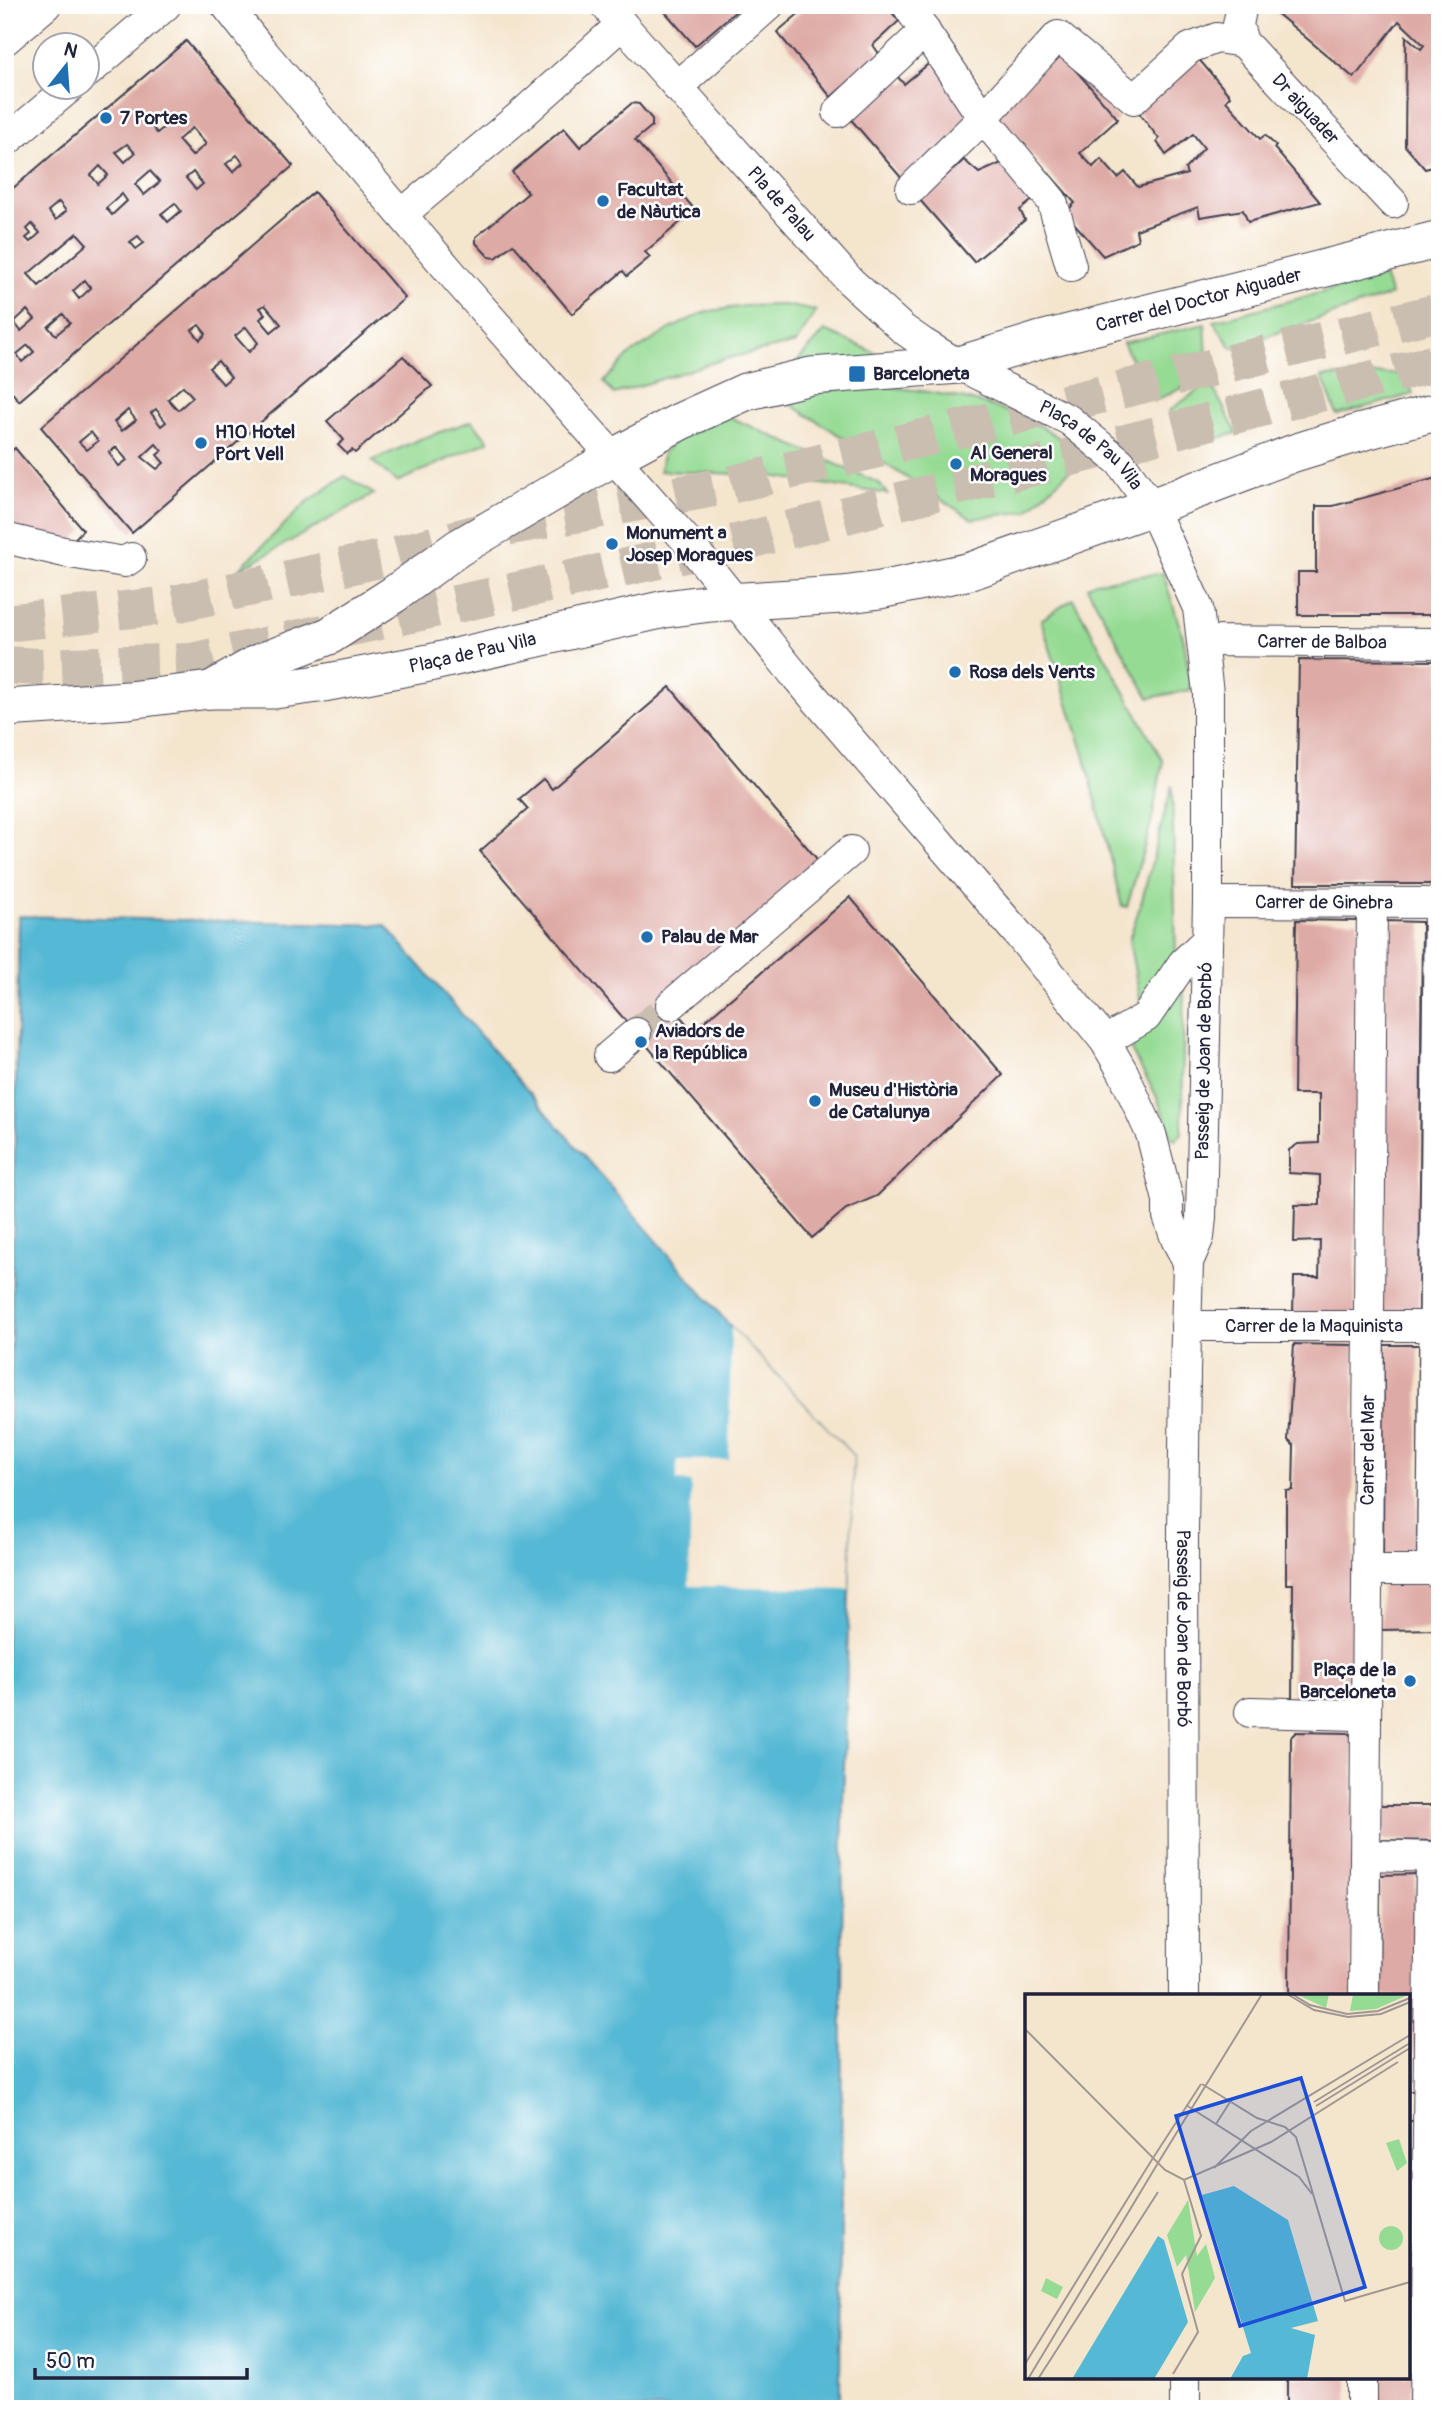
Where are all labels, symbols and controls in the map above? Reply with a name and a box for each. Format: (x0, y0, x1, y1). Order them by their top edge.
north arrow (32, 32, 102, 102)
text: N (61, 37, 80, 64)
street label: Dr aiguader (1267, 69, 1345, 150)
place label: 7 Portes (120, 106, 188, 130)
marker: 7 Portes (98, 110, 114, 126)
street label: Pla de Palau (742, 162, 821, 246)
place label: Facultat de Nàutica (617, 178, 701, 224)
marker: Facultat de Nàutica (595, 193, 611, 209)
street label: Carrer del Doctor Aiguader (1093, 262, 1304, 338)
place label: Barceloneta (873, 362, 970, 386)
marker: Barceloneta (847, 364, 867, 384)
street label: Plaça de Pau Vila (1035, 395, 1148, 495)
place label: H10 Hotel Port Vell (215, 420, 295, 466)
marker: H10 Hotel Port Vell (193, 435, 209, 451)
place label: Al General Moragues (970, 441, 1053, 487)
marker: Al General Moragues (948, 456, 964, 472)
place label: Monument a Josep Moragues (626, 521, 753, 567)
marker: Monument a Josep Moragues (604, 536, 620, 552)
street label: Plaça de Pau Vila (407, 627, 539, 679)
street label: Carrer de Balboa (1257, 629, 1387, 655)
place label: Rosa dels Vents (969, 660, 1095, 684)
marker: Rosa dels Vents (947, 664, 963, 680)
street label: Carrer de Ginebra (1255, 890, 1393, 915)
place label: Palau de Mar (661, 925, 759, 949)
marker: Palau de Mar (639, 929, 655, 945)
street label: Passeig de Joan de Borbó (1190, 962, 1218, 1160)
place label: Aviadors de la República (655, 1019, 748, 1065)
marker: Aviadors de la República (633, 1034, 649, 1050)
place label: Museu d'Història de Catalunya (829, 1078, 958, 1124)
marker: Museu d'Història de Catalunya (807, 1093, 823, 1109)
street label: Carrer de la Maquinista (1225, 1314, 1403, 1338)
street label: Carrer del Mar (1356, 1394, 1380, 1506)
street label: Passeig de Joan de Borbó (1171, 1529, 1195, 1728)
place label: Plaça de la Barceloneta (1299, 1658, 1396, 1704)
marker: Plaça de la Barceloneta (1402, 1673, 1418, 1689)
inset map (1025, 1994, 1410, 2379)
scale bar (35, 2337, 247, 2381)
text: 50 m (46, 2348, 95, 2375)

